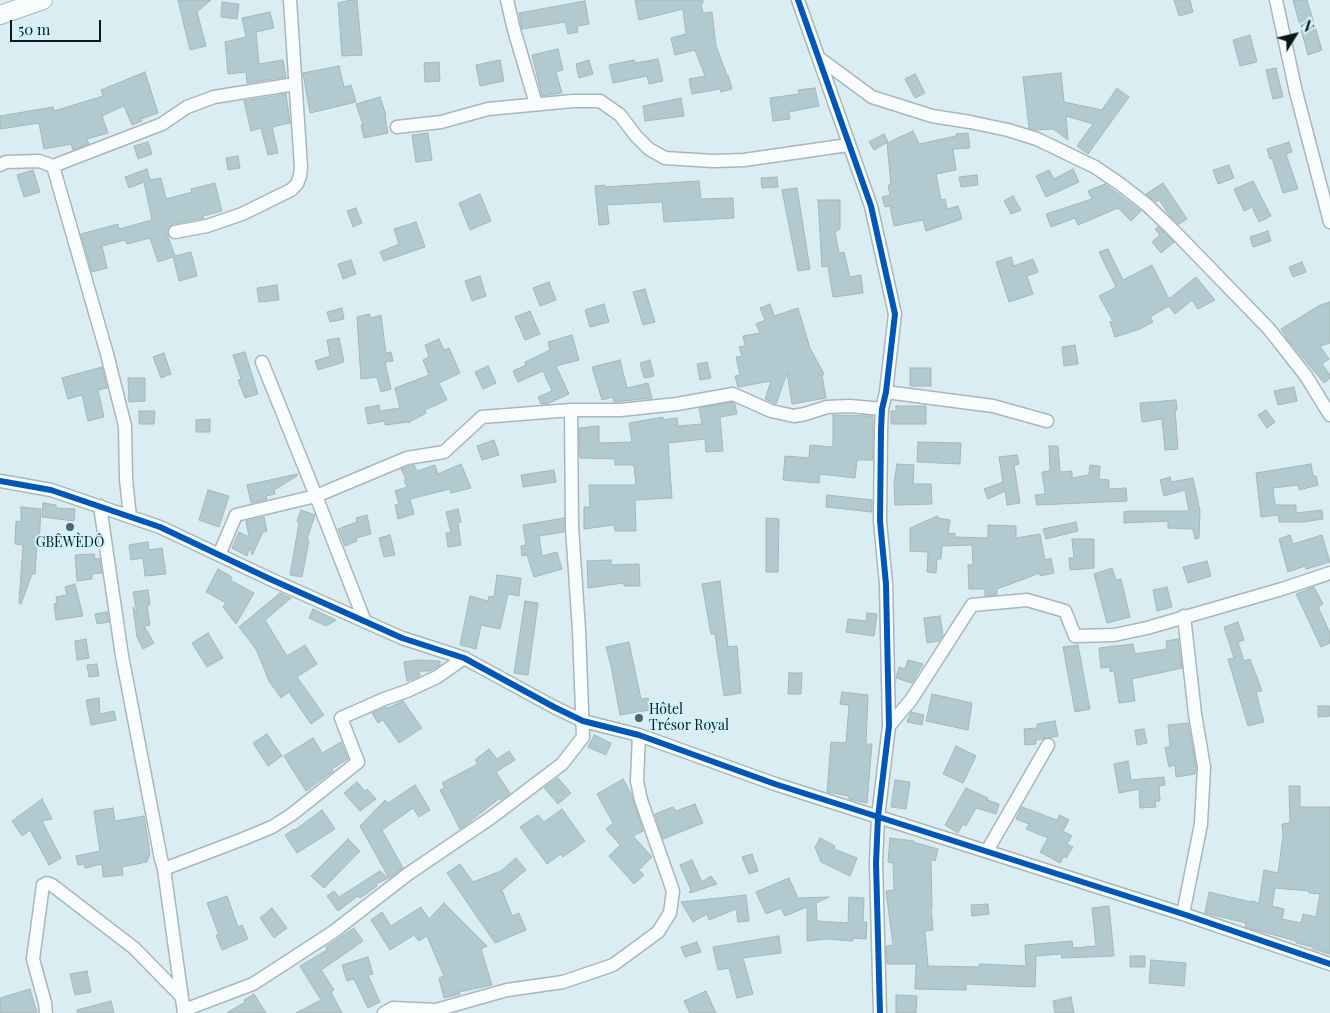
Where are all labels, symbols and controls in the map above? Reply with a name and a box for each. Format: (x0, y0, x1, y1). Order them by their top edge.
scale bar (12, 10, 104, 42)
north arrow (1270, 10, 1320, 60)
text: N (1297, 16, 1318, 36)
text: 50 m (18, 19, 50, 39)
marker: GBÊWÈDÔ (64, 521, 76, 533)
place label: GBÊWÈDÔ (36, 535, 104, 551)
place label: Hôtel Trésor Royal (649, 702, 729, 734)
marker: Hôtel Trésor Royal (633, 712, 645, 724)

